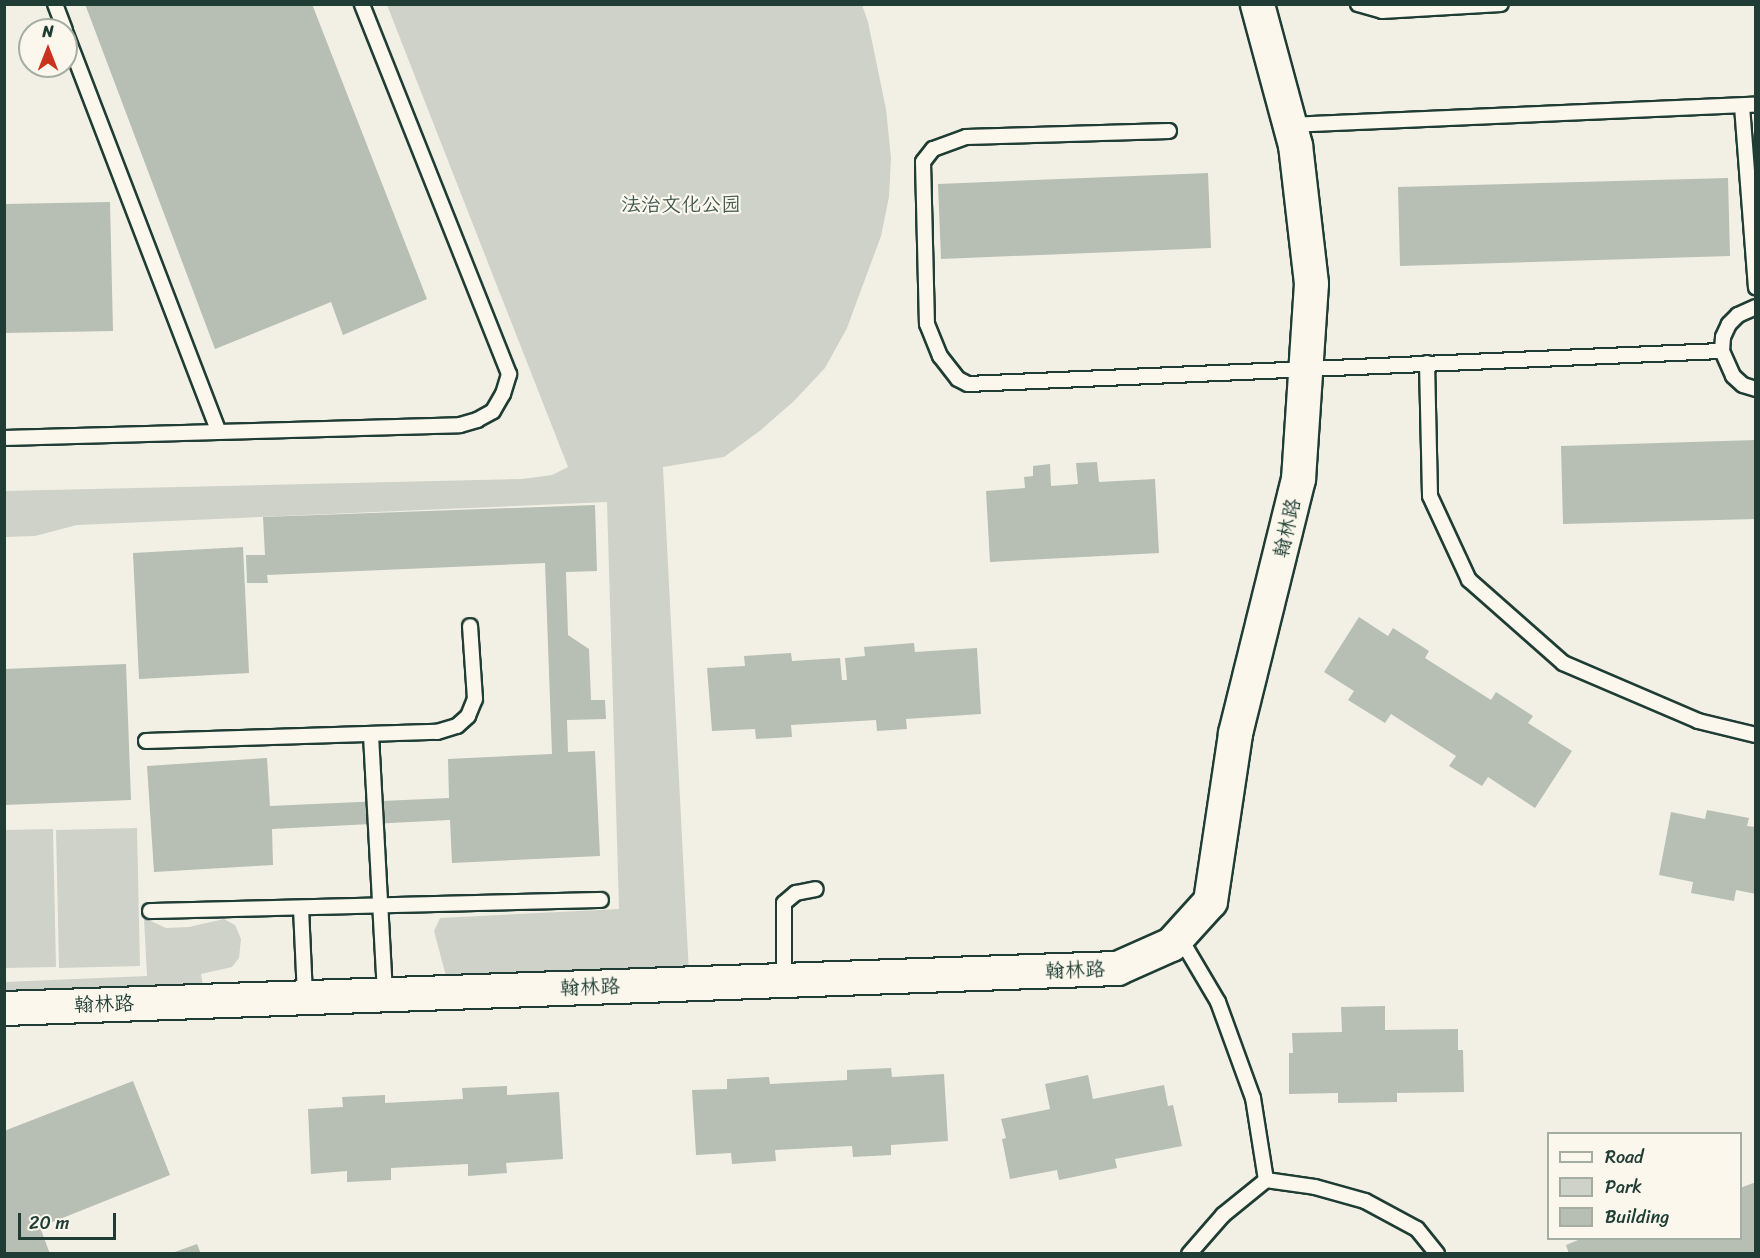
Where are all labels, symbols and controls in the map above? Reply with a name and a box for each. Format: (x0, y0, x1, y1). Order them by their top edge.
text: N (42, 17, 54, 46)
north arrow (18, 18, 78, 78)
park label: 法治文化公园 (621, 192, 741, 216)
street label: 翰林路 (1269, 496, 1305, 560)
street label: 翰林路 (1045, 957, 1105, 983)
street label: 翰林路 (560, 974, 620, 1000)
street label: 翰林路 (74, 991, 134, 1017)
legend (1547, 1132, 1742, 1240)
text: Road (1605, 1141, 1644, 1173)
text: Park (1605, 1171, 1642, 1203)
scale bar (21, 1201, 118, 1239)
text: Building (1605, 1201, 1669, 1233)
text: 20 m (29, 1207, 69, 1239)

